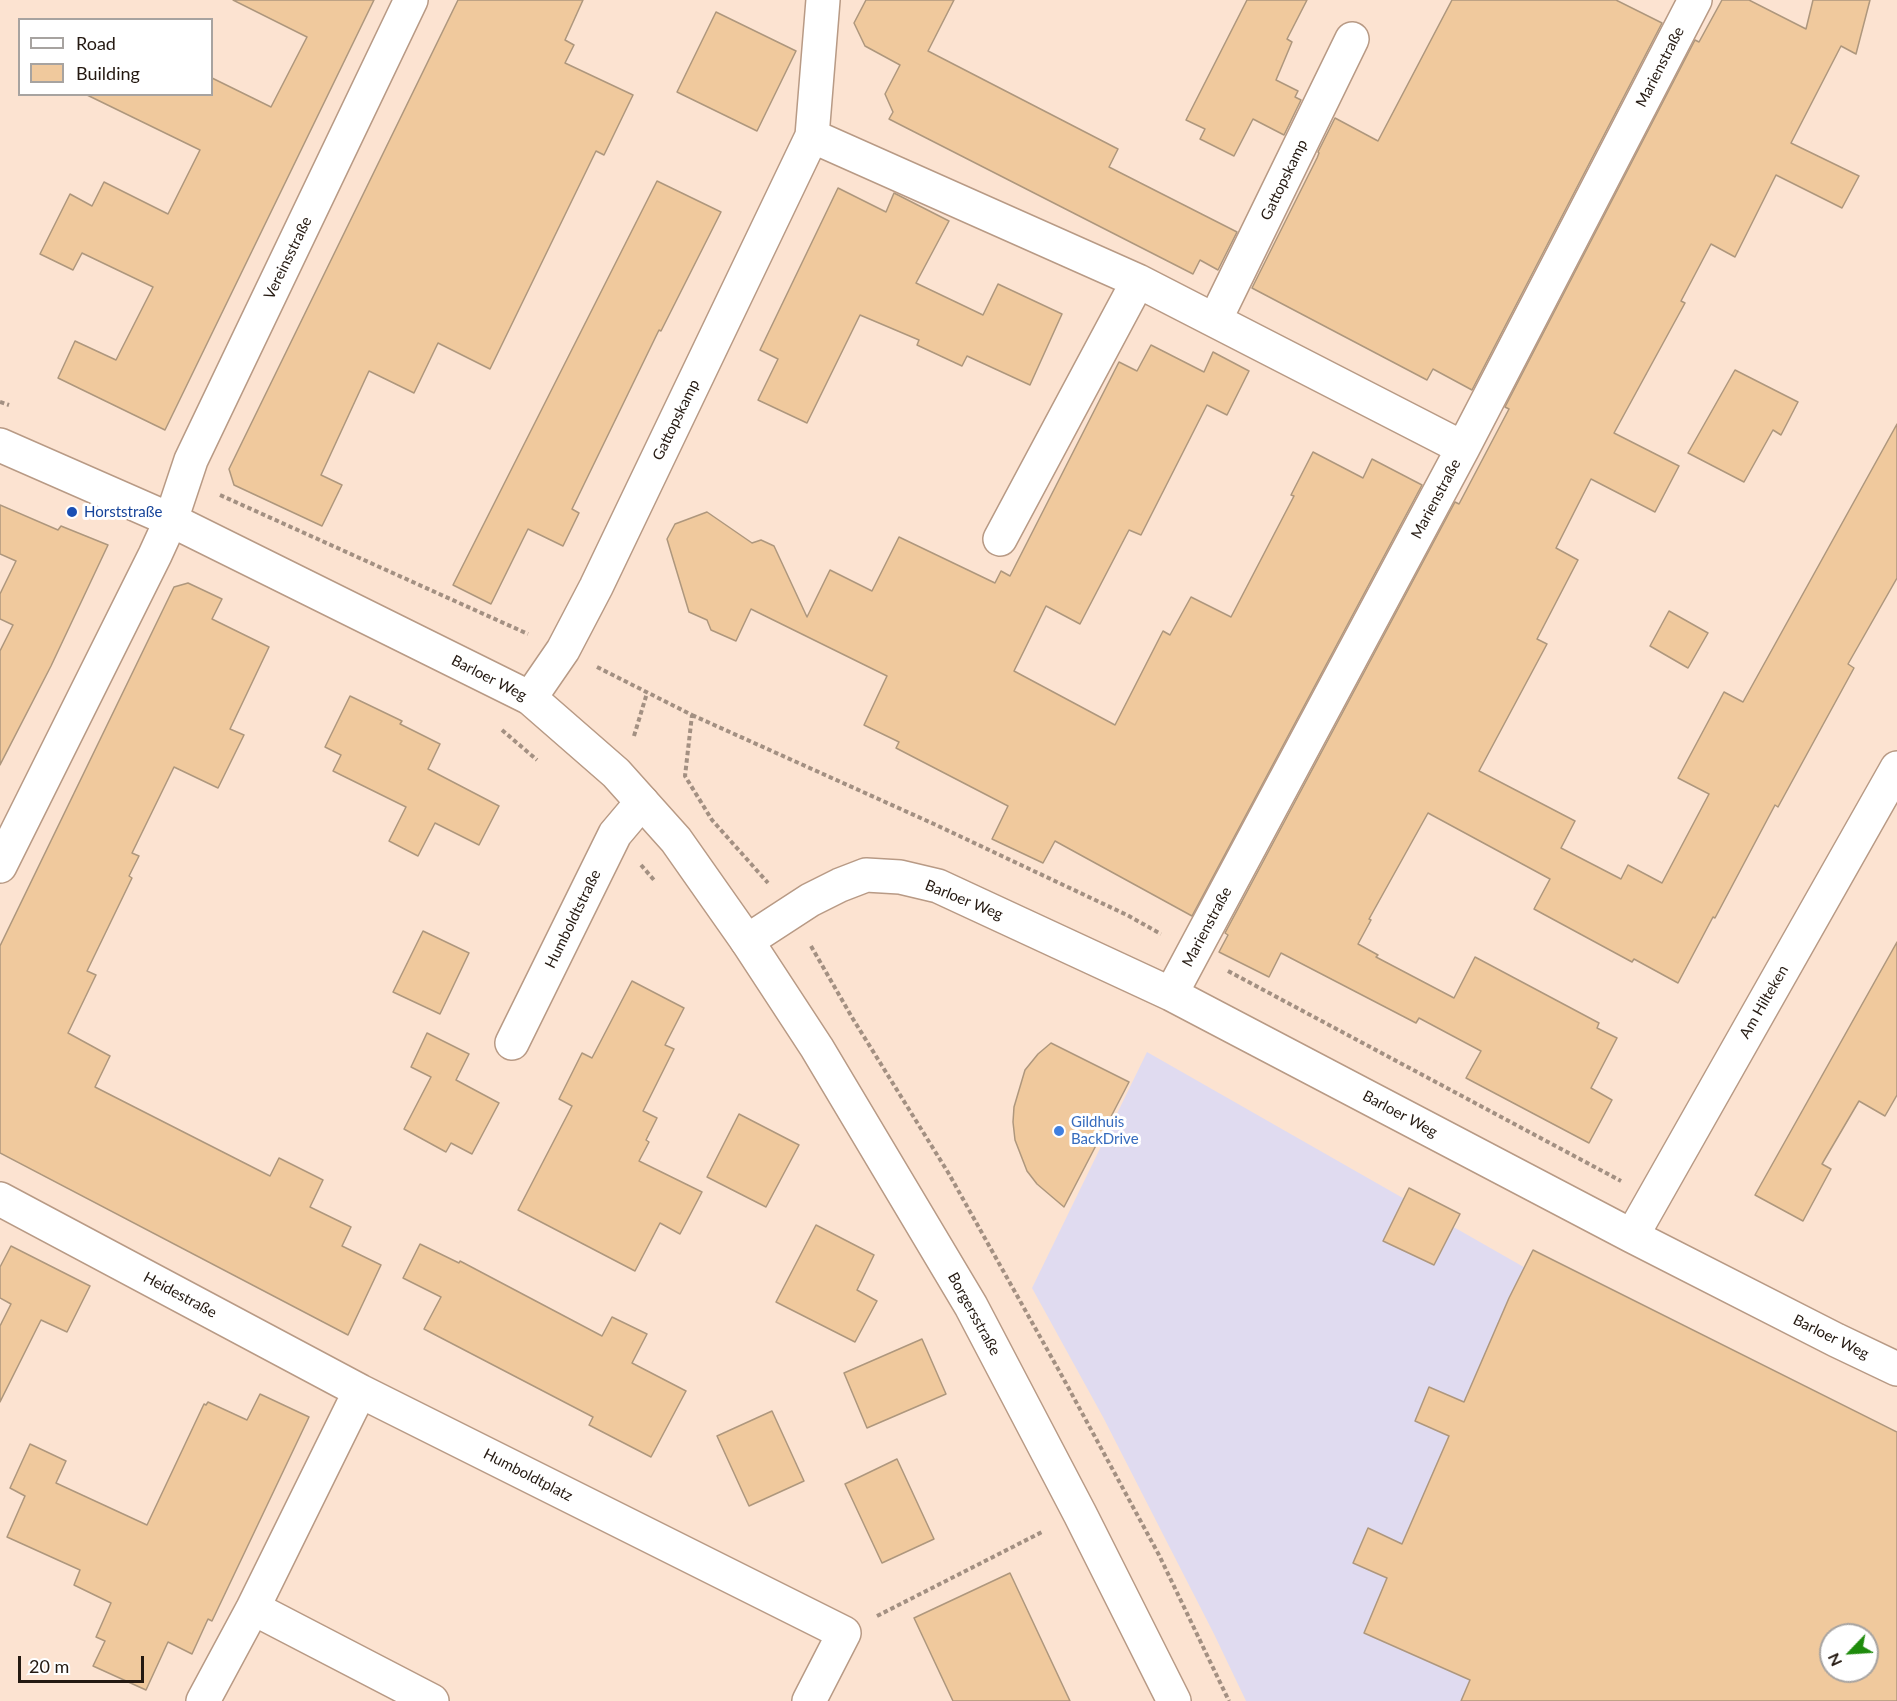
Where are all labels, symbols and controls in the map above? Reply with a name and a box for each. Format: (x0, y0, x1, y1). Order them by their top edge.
legend (18, 18, 213, 96)
street label: Marienstraße (1632, 24, 1688, 110)
text: Road (76, 32, 116, 54)
text: Building (76, 62, 140, 84)
street label: Gattopskamp (1257, 137, 1311, 223)
street label: Vereinsstraße (260, 214, 316, 302)
street label: Gattopskamp (649, 377, 703, 463)
street label: Marienstraße (1407, 456, 1465, 542)
place label: Horststraße (84, 503, 162, 521)
marker: Horststraße (65, 505, 79, 519)
street label: Barloer Weg (448, 651, 530, 705)
street label: Humboldtstraße (541, 867, 605, 971)
street label: Barloer Weg (923, 876, 1005, 924)
street label: Marienstraße (1178, 884, 1236, 970)
street label: Am Hilteken (1736, 962, 1792, 1042)
street label: Barloer Weg (1360, 1087, 1440, 1141)
place label: Gildhuis BackDrive (1071, 1113, 1139, 1148)
marker: Gildhuis BackDrive (1052, 1124, 1066, 1138)
street label: Heidestraße (140, 1268, 220, 1322)
street label: Borgersstraße (944, 1269, 1004, 1359)
street label: Barloer Weg (1790, 1311, 1872, 1363)
street label: Humboldtplatz (480, 1445, 576, 1505)
north arrow (1819, 1623, 1879, 1683)
scale bar (21, 1644, 147, 1682)
text: N (1823, 1650, 1845, 1670)
text: 20 m (29, 1655, 69, 1677)

